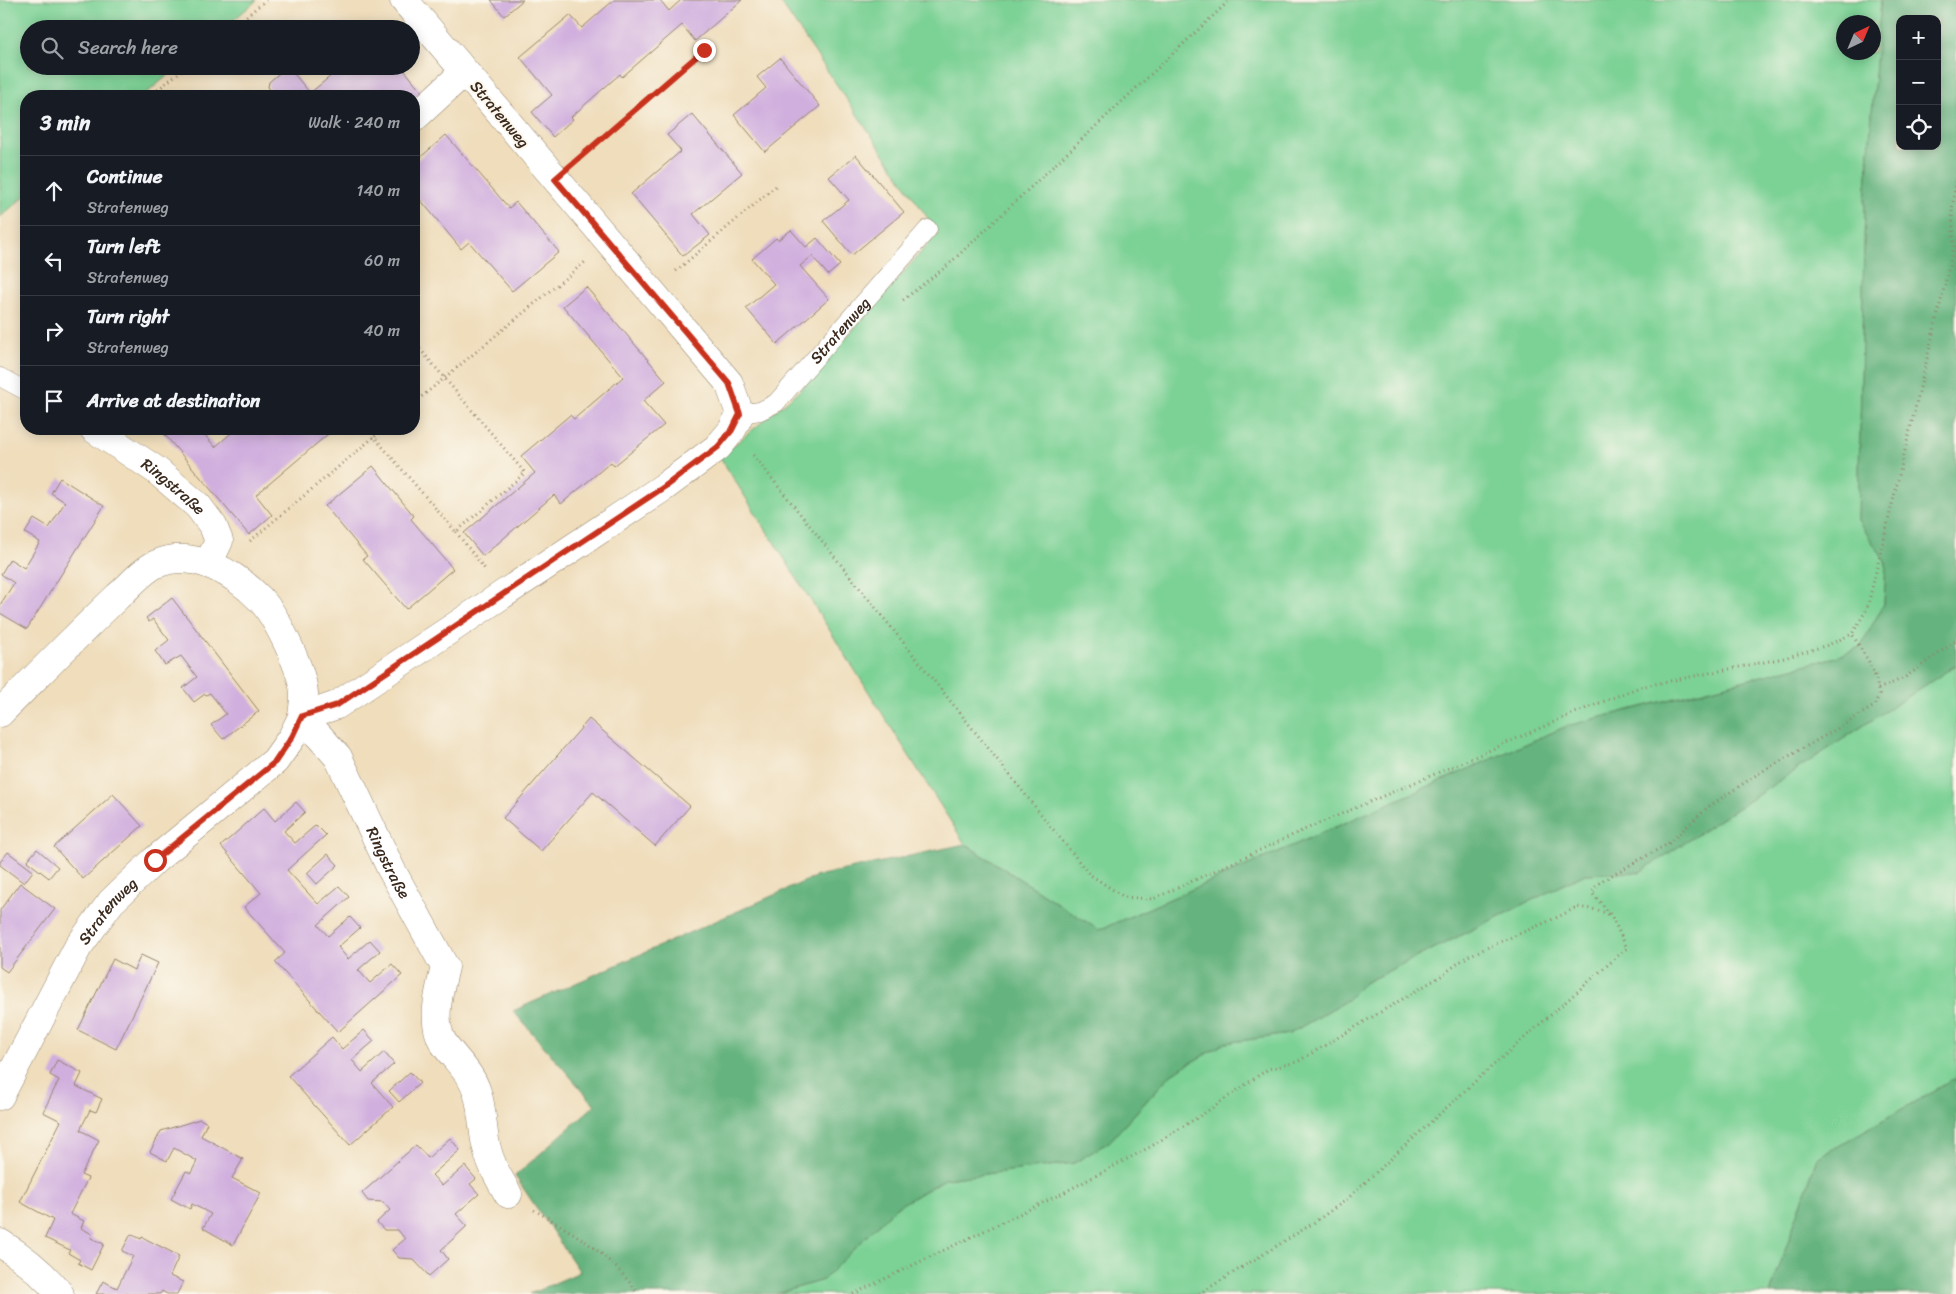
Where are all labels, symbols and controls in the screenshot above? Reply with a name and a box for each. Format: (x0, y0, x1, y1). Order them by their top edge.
north arrow (1836, 15, 1881, 60)
map controls (1896, 15, 1941, 150)
button: + (1896, 15, 1941, 60)
search box (20, 20, 420, 75)
text: Search here (78, 31, 178, 64)
icon: search (38, 34, 66, 62)
route end (693, 39, 716, 62)
button: − (1896, 60, 1941, 105)
street label: Stratenweg (463, 73, 537, 155)
text: 3 min (40, 104, 90, 142)
button: locate (1896, 105, 1941, 150)
text: Walk · 240 m (308, 108, 400, 137)
text: Continue (87, 160, 163, 193)
text: 140 m (357, 176, 400, 205)
icon: ahead (40, 177, 68, 205)
text: Stratenweg (87, 193, 169, 222)
text: Turn left (87, 230, 160, 263)
text: 60 m (364, 246, 400, 275)
icon: left (40, 247, 68, 275)
text: Stratenweg (87, 263, 169, 292)
street label: Stratenweg (802, 290, 878, 370)
text: Turn right (87, 300, 169, 333)
text: 40 m (363, 316, 400, 345)
icon: right (40, 317, 68, 345)
text: Stratenweg (87, 333, 169, 362)
text: Arrive at destination (87, 384, 260, 417)
icon: arrive (40, 387, 68, 415)
street label: Ringstraße (135, 450, 214, 521)
street label: Ringstraße (358, 821, 419, 904)
route start (144, 849, 167, 872)
street label: Stratenweg (70, 869, 144, 951)

